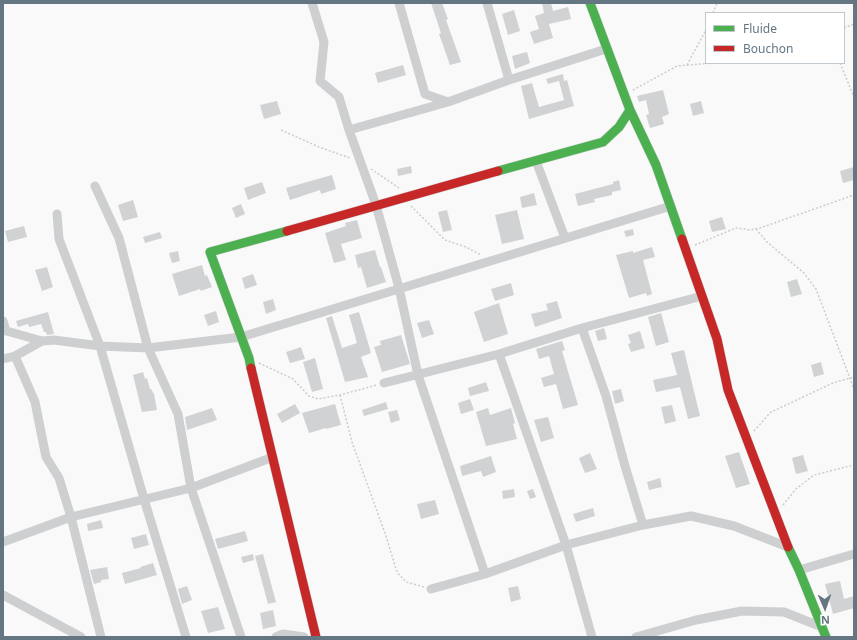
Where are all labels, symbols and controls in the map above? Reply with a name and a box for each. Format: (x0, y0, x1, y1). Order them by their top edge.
legend (705, 12, 845, 64)
text: Fluide (743, 20, 777, 37)
text: Bouchon (743, 40, 793, 57)
north arrow (805, 588, 845, 628)
text: N (821, 613, 830, 628)

